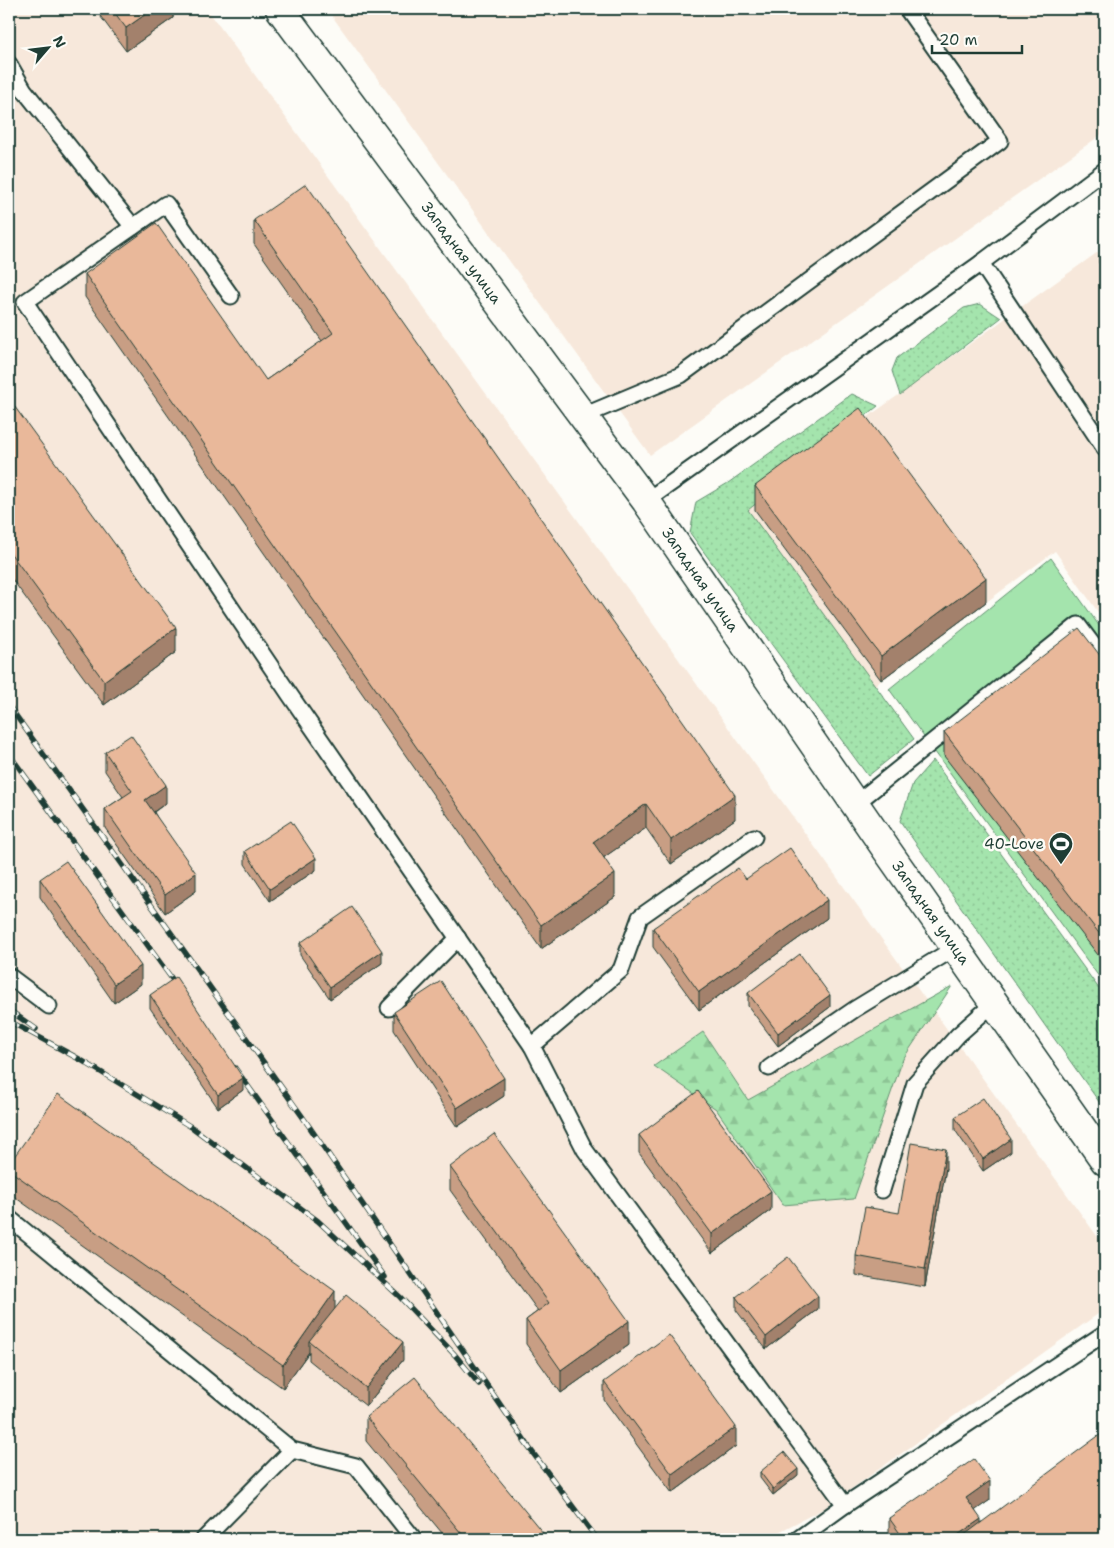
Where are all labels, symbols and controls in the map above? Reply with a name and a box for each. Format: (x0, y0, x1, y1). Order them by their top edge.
north arrow (22, 22, 72, 72)
scale bar (932, 22, 1022, 54)
text: 20 m (939, 30, 978, 50)
text: N (49, 33, 70, 51)
street label: Западная улица (417, 198, 506, 309)
street label: Западная улица (657, 524, 744, 637)
sports icon: 40-Love (1048, 831, 1074, 865)
place label: 40-Love (984, 834, 1044, 854)
street label: Западная улица (887, 857, 975, 969)

